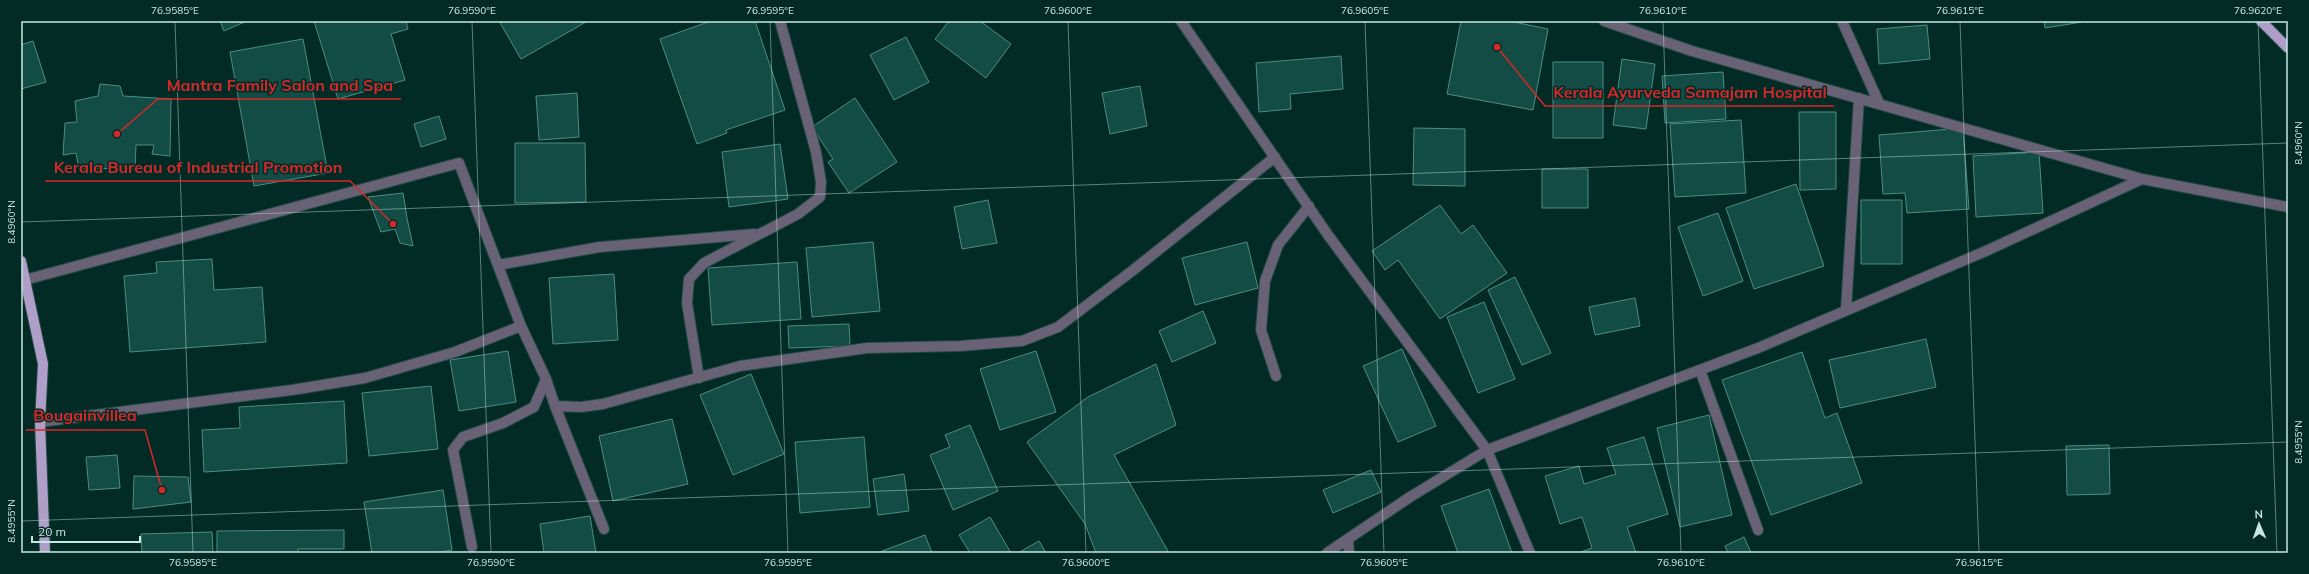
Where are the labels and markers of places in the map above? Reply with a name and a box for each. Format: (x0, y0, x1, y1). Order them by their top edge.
callout: Mantra Family Salon and Spa (158, 71, 401, 99)
callout: Kerala Ayurveda Samajam Hospital (1545, 78, 1834, 106)
callout: Kerala Bureau of Industrial Promotion (45, 153, 350, 181)
callout: Bougainvillea (26, 402, 145, 430)

